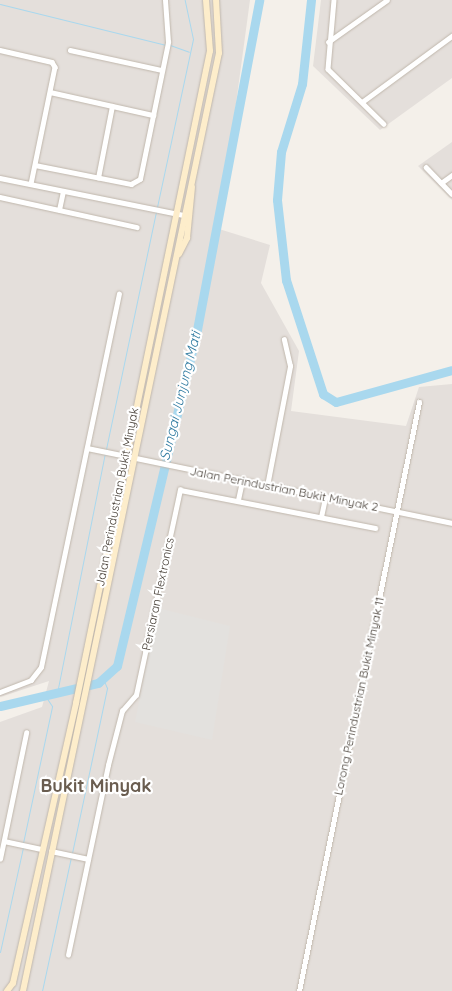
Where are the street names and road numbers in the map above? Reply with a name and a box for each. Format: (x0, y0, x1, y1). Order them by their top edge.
street label: Jalan Perindustrian Bukit Minyak (93, 406, 141, 588)
street label: Jalan Perindustrian Bukit Minyak 2 (189, 464, 379, 514)
street label: Persiaran Flextronics (139, 536, 177, 652)
street label: Lorong Perindustrian Bukit Minyak 11 (331, 595, 387, 797)

